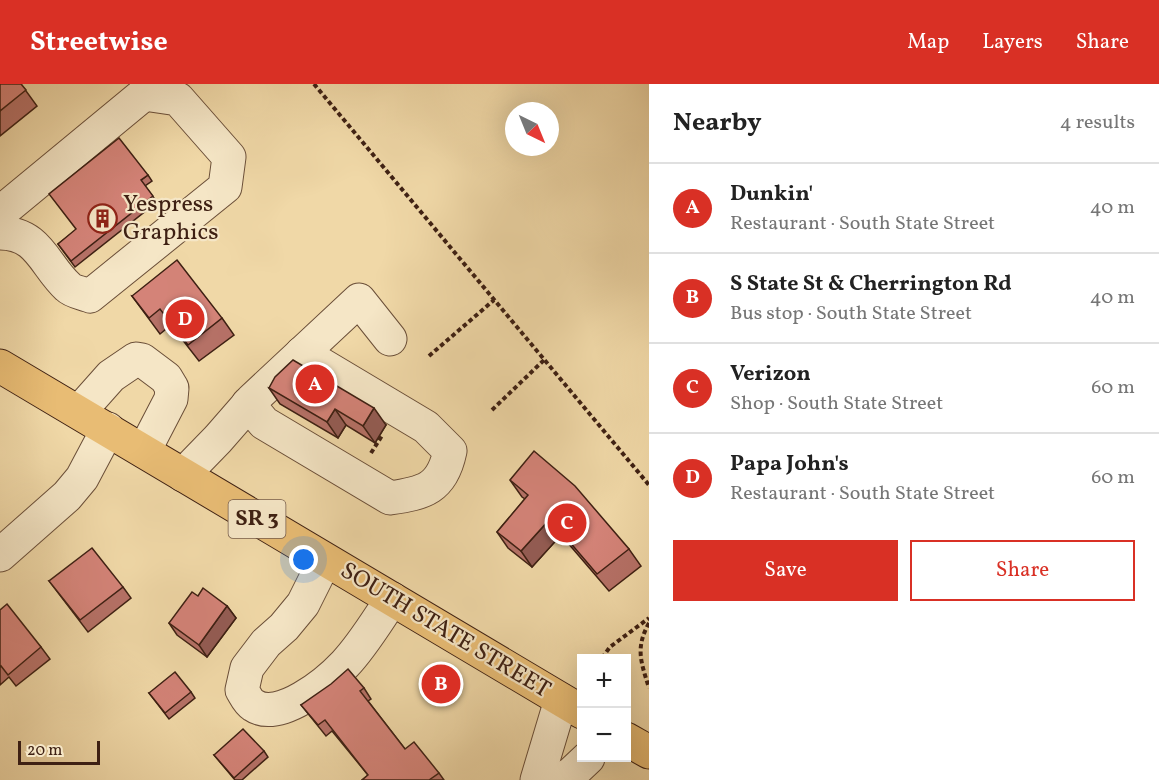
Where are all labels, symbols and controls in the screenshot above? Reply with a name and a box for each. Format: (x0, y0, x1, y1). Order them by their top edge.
text: Streetwise (30, 23, 168, 62)
text: Map (907, 28, 949, 57)
text: Layers (982, 28, 1043, 57)
text: Share (1076, 28, 1129, 57)
north arrow (505, 102, 559, 156)
text: Nearby (673, 105, 762, 141)
text: 4 results (1060, 109, 1135, 137)
text: Dunkin' (730, 179, 813, 210)
place label: Yespress Graphics (123, 188, 219, 250)
text: A (685, 194, 700, 222)
text: 40 m (1090, 194, 1135, 222)
building icon: Yespress Graphics (86, 203, 118, 235)
text: Restaurant · South State Street (730, 210, 995, 238)
text: S State St & Cherrington Rd (730, 269, 1012, 300)
text: B (686, 284, 699, 312)
text: 40 m (1090, 284, 1135, 312)
pin: D (166, 296, 204, 342)
text: Bus stop · South State Street (730, 300, 972, 328)
text: Verizon (730, 359, 811, 390)
pin: A (296, 362, 334, 406)
text: C (686, 374, 699, 402)
text: 60 m (1091, 374, 1135, 402)
text: Shop · South State Street (730, 390, 943, 418)
text: Papa John's (730, 449, 849, 480)
text: D (685, 464, 700, 492)
text: 60 m (1091, 464, 1135, 492)
text: Restaurant · South State Street (730, 480, 995, 508)
road number: SR 3 (228, 500, 286, 538)
pin: C (548, 500, 586, 546)
button: Save (673, 540, 898, 601)
button: Share (910, 540, 1135, 601)
your location (289, 545, 318, 574)
street label: SOUTH STATE STREET (333, 555, 557, 707)
map controls (577, 654, 631, 762)
button: + (577, 654, 631, 708)
pin: B (422, 662, 460, 706)
button: − (577, 708, 631, 762)
scale bar (18, 738, 100, 766)
text: 20 m (27, 740, 62, 762)

